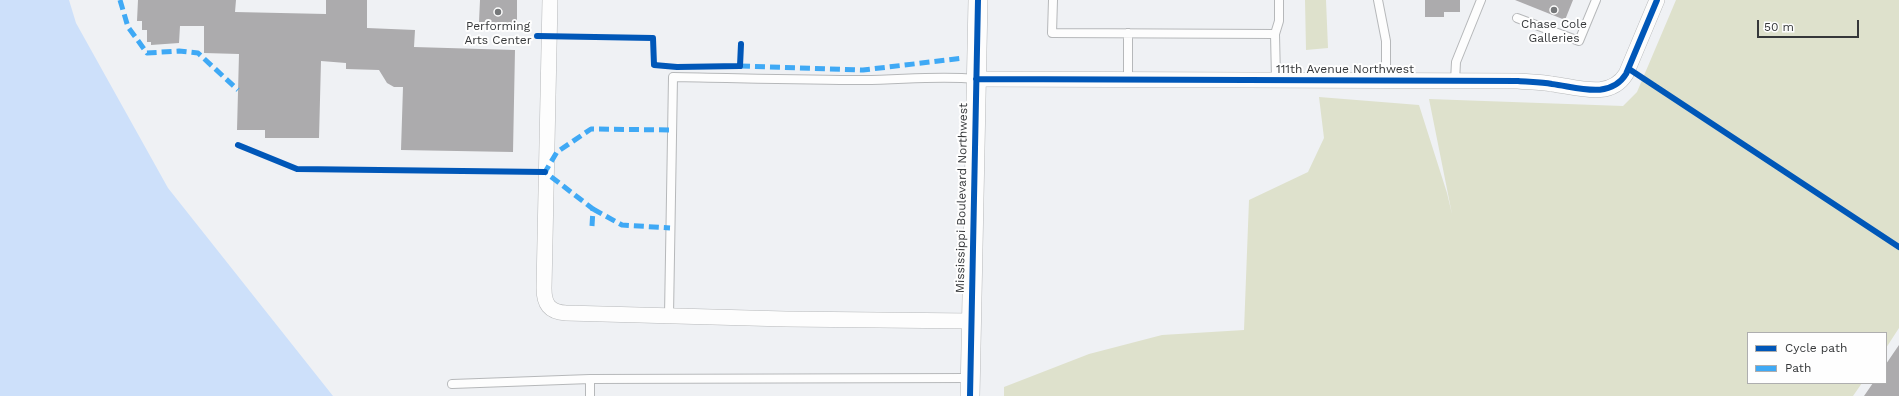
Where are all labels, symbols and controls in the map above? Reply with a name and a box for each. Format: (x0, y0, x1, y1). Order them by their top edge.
marker: Chase Cole Galleries (1549, 5, 1559, 15)
marker: Performing Arts Center (493, 7, 503, 17)
scale bar (1759, 12, 1861, 38)
place label: Chase Cole Galleries (1521, 17, 1587, 45)
place label: Performing Arts Center (464, 19, 532, 47)
text: 50 m (1764, 20, 1794, 34)
street label: 111th Avenue Northwest (1276, 62, 1414, 76)
street label: Mississippi Boulevard Northwest (953, 103, 971, 293)
legend (1747, 332, 1887, 384)
text: Cycle path (1785, 341, 1847, 355)
text: Path (1785, 361, 1811, 375)

